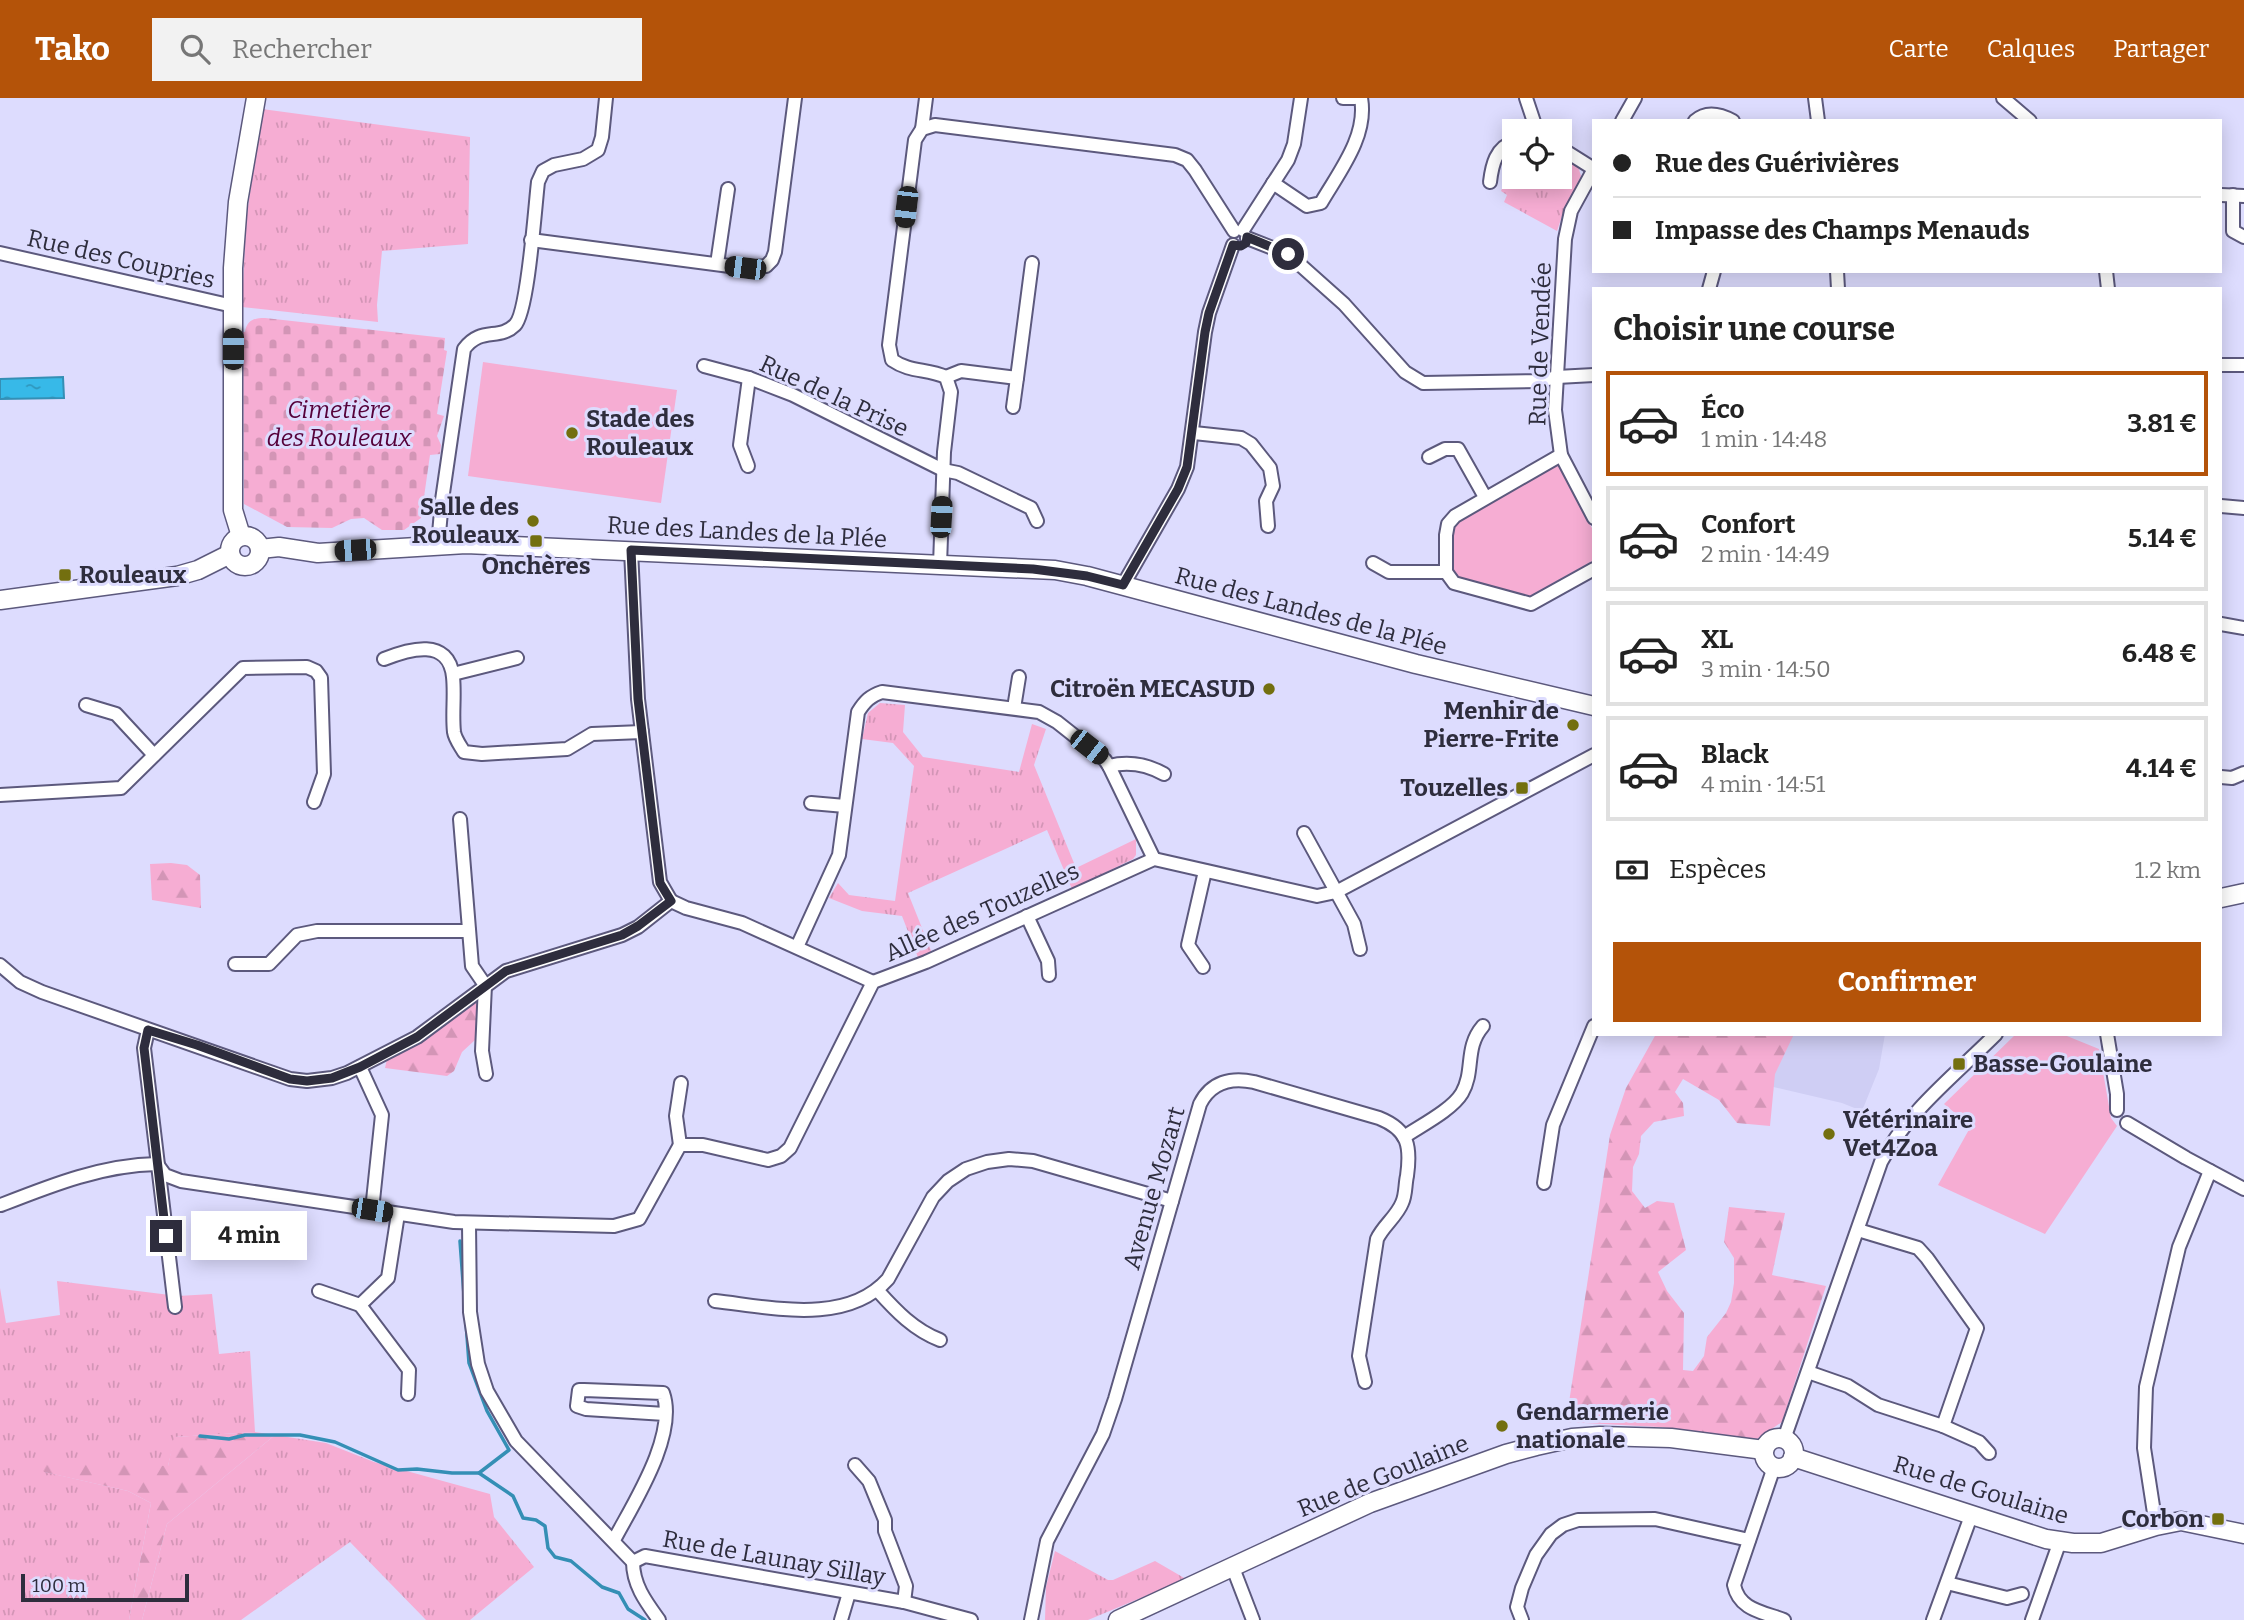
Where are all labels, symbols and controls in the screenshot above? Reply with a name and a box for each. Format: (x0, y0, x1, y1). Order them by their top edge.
search box (152, 18, 642, 81)
text: Tako (35, 29, 110, 69)
icon: search (176, 30, 214, 68)
text: Rechercher (232, 34, 372, 65)
text: Carte (1889, 35, 1949, 63)
text: Calques (1987, 35, 2075, 63)
text: Partager (2113, 35, 2209, 63)
map controls (1502, 119, 1572, 189)
button: locate (1502, 119, 1572, 189)
text: Rue des Guérivières (1655, 148, 1899, 179)
car (894, 185, 919, 229)
text: Impasse des Champs Menauds (1655, 215, 2030, 246)
street label: Rue des Coupries (24, 224, 218, 294)
route start (1272, 238, 1304, 270)
car (723, 255, 768, 281)
street label: Rue de Vendée (1523, 262, 1557, 426)
text: Choisir une course (1613, 310, 1895, 348)
car (223, 328, 244, 370)
street label: Rue de la Prise (755, 349, 913, 443)
icon: car (1617, 392, 1680, 455)
text: Éco (1701, 394, 1744, 425)
park label: Cimetière des Rouleaux (267, 396, 412, 452)
place label: Stade des Rouleaux (586, 405, 695, 461)
text: 3.81 € (2127, 408, 2197, 439)
marker: Stade des Rouleaux (564, 425, 580, 441)
text: 1 min · 14:48 (1701, 425, 1827, 453)
place label: Salle des Rouleaux (412, 493, 519, 549)
car (930, 495, 953, 539)
icon: car (1617, 507, 1680, 570)
text: Confort (1701, 509, 1796, 540)
street label: Rue des Landes de la Plée (606, 511, 888, 553)
marker: Salle des Rouleaux (525, 513, 541, 529)
text: 5.14 € (2128, 523, 2197, 554)
marker: Onchères (528, 533, 544, 549)
car (334, 538, 377, 562)
text: 2 min · 14:49 (1701, 540, 1830, 568)
place label: Onchères (481, 552, 591, 580)
place label: Rouleaux (79, 561, 187, 589)
street label: Rue des Landes de la Plée (1172, 561, 1450, 661)
marker: Rouleaux (57, 567, 73, 583)
icon: car (1617, 622, 1680, 685)
text: XL (1701, 624, 1733, 655)
text: 6.48 € (2122, 638, 2197, 669)
text: 3 min · 14:50 (1701, 655, 1831, 683)
place label: Citroën MECASUD (1050, 675, 1255, 703)
marker: Citroën MECASUD (1261, 681, 1277, 697)
place label: Menhir de Pierre-Frite (1424, 697, 1559, 753)
marker: Menhir de Pierre-Frite (1565, 717, 1581, 733)
car (1066, 726, 1113, 768)
icon: car (1617, 737, 1680, 800)
text: Black (1701, 739, 1769, 770)
text: 4.14 € (2126, 753, 2197, 784)
text: 4 min · 14:51 (1701, 770, 1825, 798)
place label: Touzelles (1400, 774, 1508, 802)
marker: Touzelles (1514, 780, 1530, 796)
icon: cash (1613, 851, 1651, 889)
text: Espèces (1669, 854, 1766, 885)
text: 1.2 km (2135, 856, 2201, 884)
street label: Allée des Touzelles (881, 857, 1083, 967)
button: Confirmer (1613, 942, 2201, 1022)
place label: Basse-Goulaine (1973, 1050, 2153, 1078)
marker: Basse-Goulaine (1951, 1056, 1967, 1072)
street label: Avenue Mozart (1117, 1103, 1191, 1273)
place label: Vétérinaire Vet4Zoa (1843, 1106, 1973, 1162)
marker: Vétérinaire Vet4Zoa (1821, 1126, 1837, 1142)
car (350, 1196, 395, 1224)
callout: 4 min (190, 1212, 306, 1260)
route end (150, 1220, 182, 1252)
text: 4 min (218, 1221, 280, 1249)
place label: Gendarmerie nationale (1516, 1398, 1669, 1454)
marker: Gendarmerie nationale (1494, 1418, 1510, 1434)
street label: Rue de Goulaine (1293, 1429, 1473, 1523)
street label: Rue de Goulaine (1890, 1450, 2072, 1530)
place label: Corbon (2121, 1505, 2205, 1533)
marker: Corbon (2210, 1511, 2226, 1527)
street label: Rue de Launay Sillay (660, 1525, 888, 1591)
scale bar (21, 1571, 189, 1603)
text: 100 m (32, 1574, 86, 1597)

